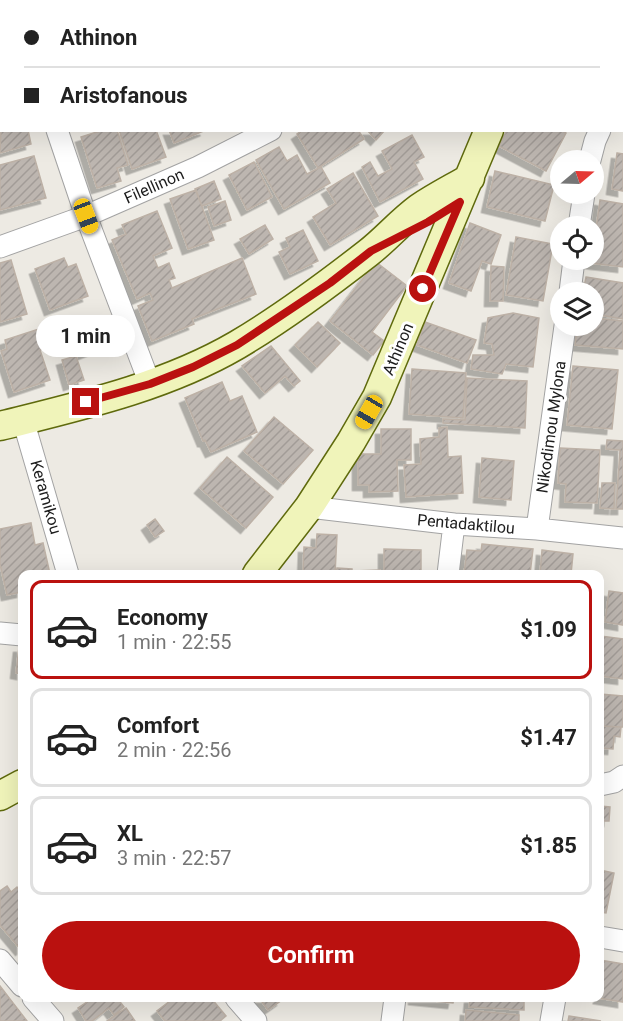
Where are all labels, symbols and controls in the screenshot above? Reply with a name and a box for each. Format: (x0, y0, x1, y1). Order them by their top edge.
text: Athinon (60, 25, 137, 50)
text: Aristofanous (60, 83, 188, 108)
north arrow (550, 150, 604, 204)
map controls (550, 150, 604, 336)
street label: Filellinon (121, 164, 187, 208)
car (71, 196, 101, 236)
button: locate (550, 216, 604, 270)
route start (409, 275, 436, 302)
button: layers (550, 282, 604, 336)
callout: 1 min (36, 315, 136, 357)
street label: Athinon (379, 320, 417, 378)
text: 1 min (60, 324, 111, 348)
street label: Nikodimou Mylona (532, 360, 570, 494)
route end (72, 388, 99, 415)
car (352, 392, 386, 432)
street label: Keramikou (26, 458, 66, 536)
street label: Pentadaktilou (416, 510, 516, 538)
icon: car (45, 603, 99, 657)
text: Economy (117, 605, 208, 630)
text: $1.09 (520, 617, 577, 642)
text: 1 min · 22:55 (117, 630, 232, 654)
icon: car (45, 711, 99, 765)
text: Comfort (117, 713, 199, 738)
text: $1.47 (520, 725, 577, 750)
text: 2 min · 22:56 (117, 738, 232, 762)
icon: car (45, 819, 99, 873)
text: XL (117, 821, 143, 846)
text: $1.85 (520, 833, 577, 858)
text: 3 min · 22:57 (117, 846, 232, 870)
button: Confirm (42, 921, 580, 990)

